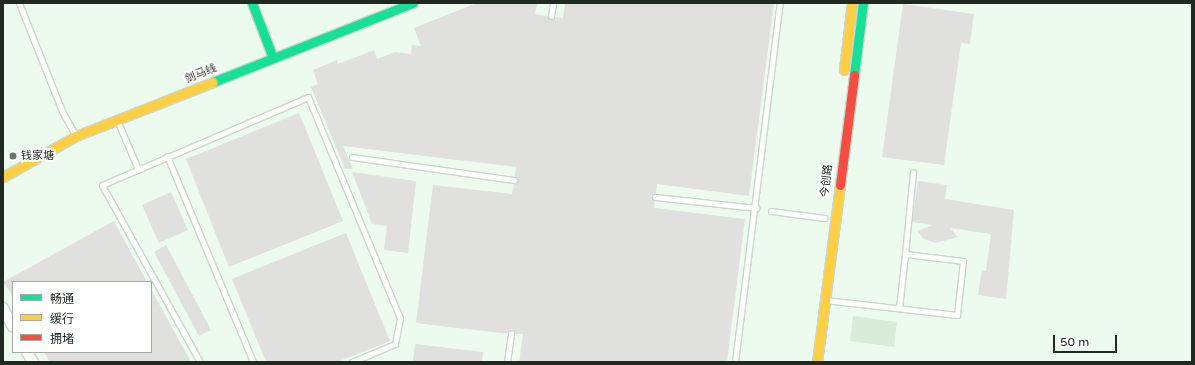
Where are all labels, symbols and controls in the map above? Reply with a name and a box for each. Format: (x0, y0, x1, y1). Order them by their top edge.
street label: 剑马线 (183, 62, 219, 86)
place label: 钱家塘 (21, 149, 54, 163)
marker: 钱家塘 (8, 151, 18, 161)
street label: 今创路 (818, 164, 836, 198)
legend (12, 281, 152, 353)
text: 畅通 (50, 292, 74, 306)
text: 缓行 (50, 312, 74, 326)
scale bar (1055, 327, 1119, 353)
text: 拥堵 (50, 332, 74, 346)
text: 50 m (1060, 335, 1089, 349)

